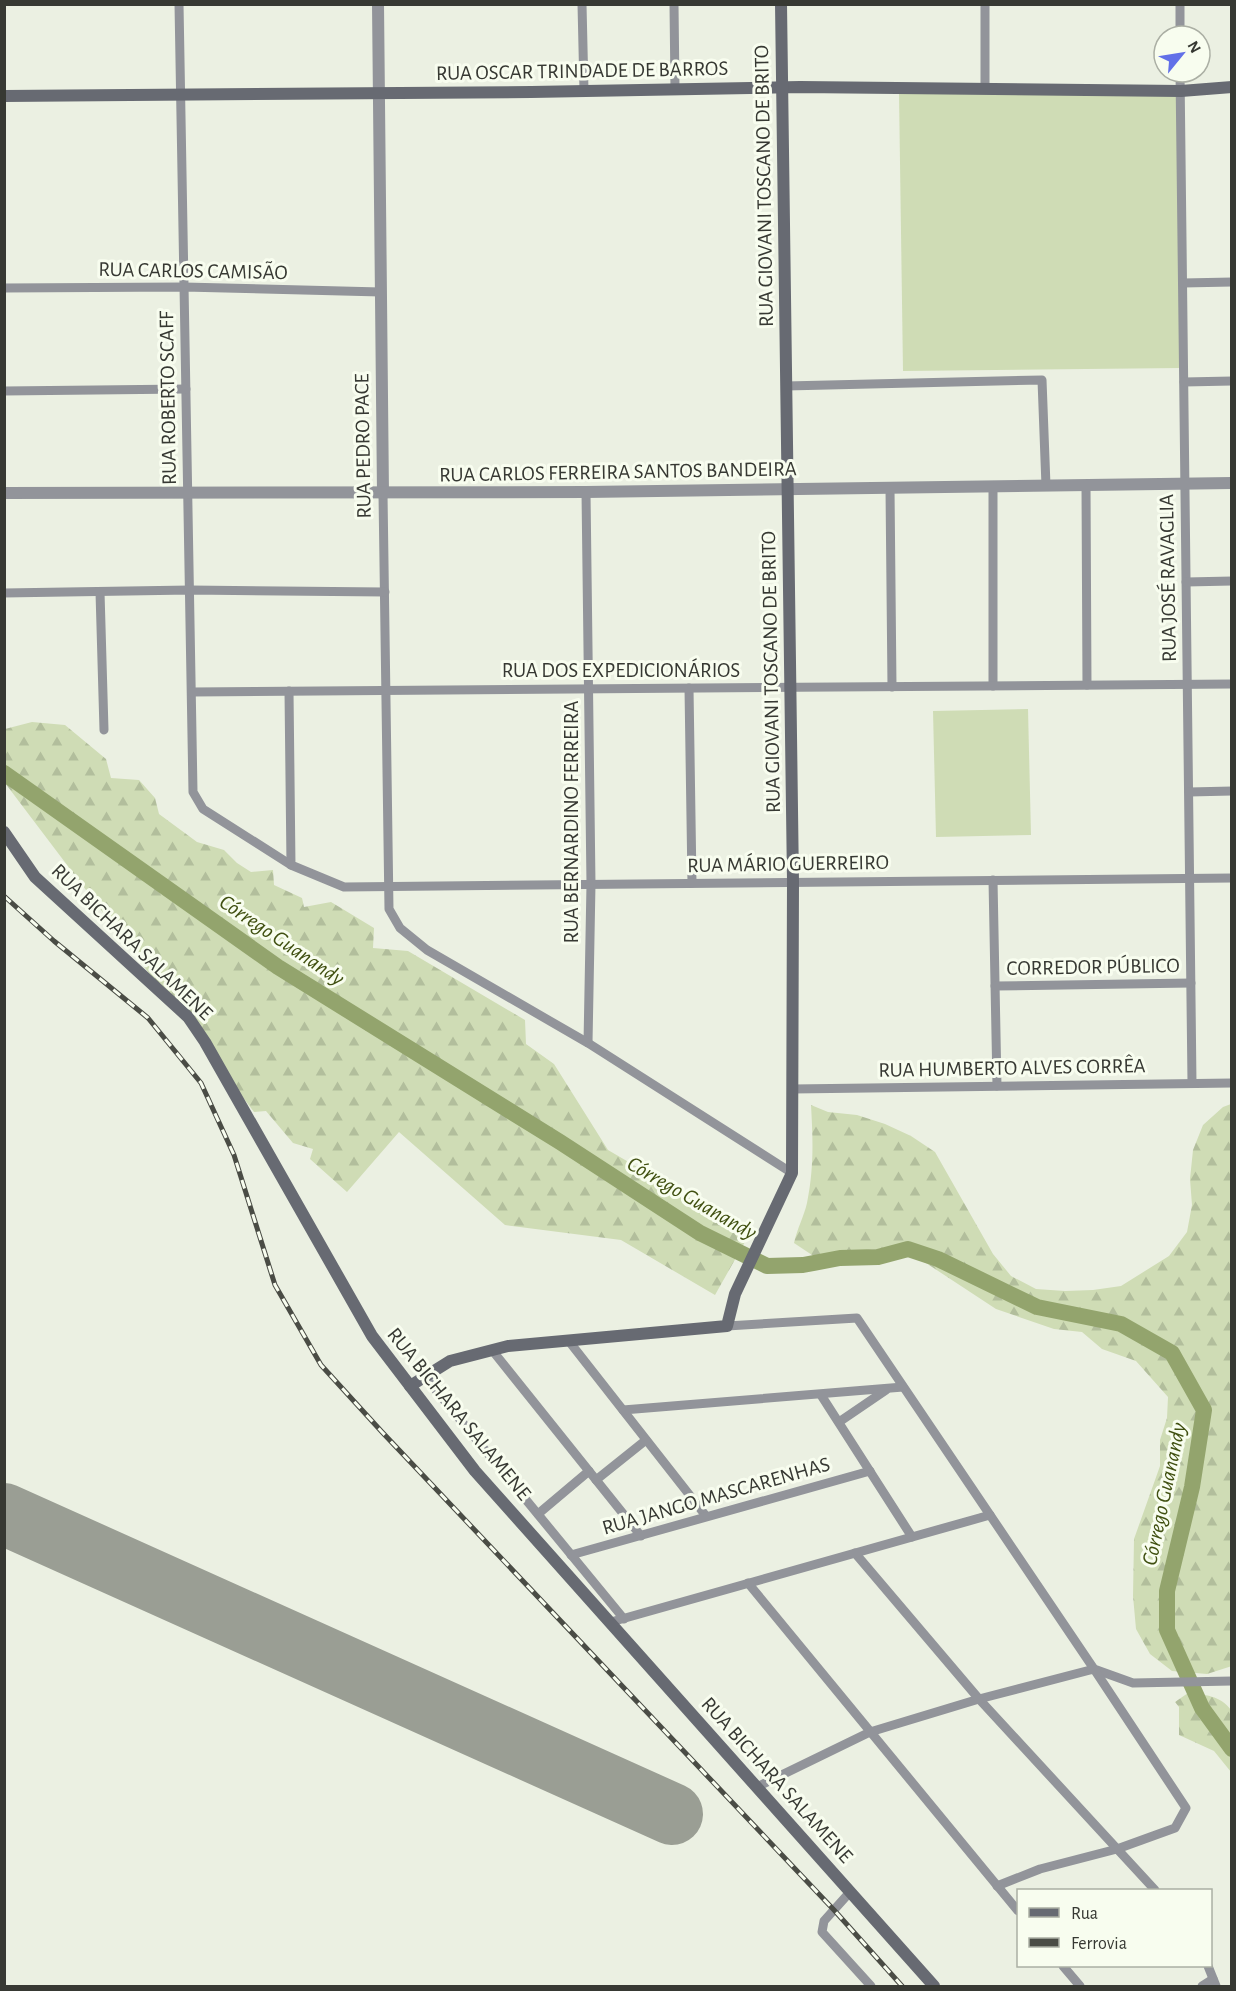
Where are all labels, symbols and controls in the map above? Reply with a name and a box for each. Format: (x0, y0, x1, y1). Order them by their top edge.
north arrow (1152, 24, 1212, 84)
text: N (1184, 38, 1204, 56)
street label: RUA GIOVANI TOSCANO DE BRITO (751, 45, 777, 327)
street label: RUA OSCAR TRINDADE DE BARROS (436, 58, 728, 84)
street label: RUA CARLOS CAMISÃO (98, 257, 288, 283)
street label: RUA ROBERTO SCAFF (156, 310, 180, 485)
street label: RUA PEDRO PACE (351, 373, 375, 519)
street label: RUA CARLOS FERREIRA SANTOS BANDEIRA (439, 458, 797, 486)
street label: RUA JOSÉ RAVAGLIA (1154, 494, 1180, 662)
street label: RUA GIOVANI TOSCANO DE BRITO (758, 531, 784, 813)
street label: RUA DOS EXPEDICIONÁRIOS (502, 658, 740, 681)
street label: RUA BERNARDINO FERREIRA (561, 701, 582, 943)
street label: RUA MÁRIO GUERREIRO (687, 850, 889, 876)
street label: RUA BICHARA SALAMENE (47, 860, 217, 1024)
water label: Córrego Guanandy (216, 890, 348, 990)
street label: CORREDOR PÚBLICO (1006, 953, 1180, 979)
street label: RUA HUMBERTO ALVES CORRÊA (878, 1053, 1146, 1081)
water label: Córrego Guanandy (624, 1152, 760, 1244)
street label: RUA BICHARA SALAMENE (383, 1324, 535, 1504)
water label: Córrego Guanandy (1138, 1421, 1190, 1567)
street label: RUA JANGO MASCARENHAS (600, 1453, 832, 1539)
street label: RUA BICHARA SALAMENE (697, 1693, 857, 1867)
legend (1017, 1889, 1212, 1967)
text: Rua (1071, 1905, 1098, 1923)
text: Ferrovia (1071, 1935, 1127, 1953)

